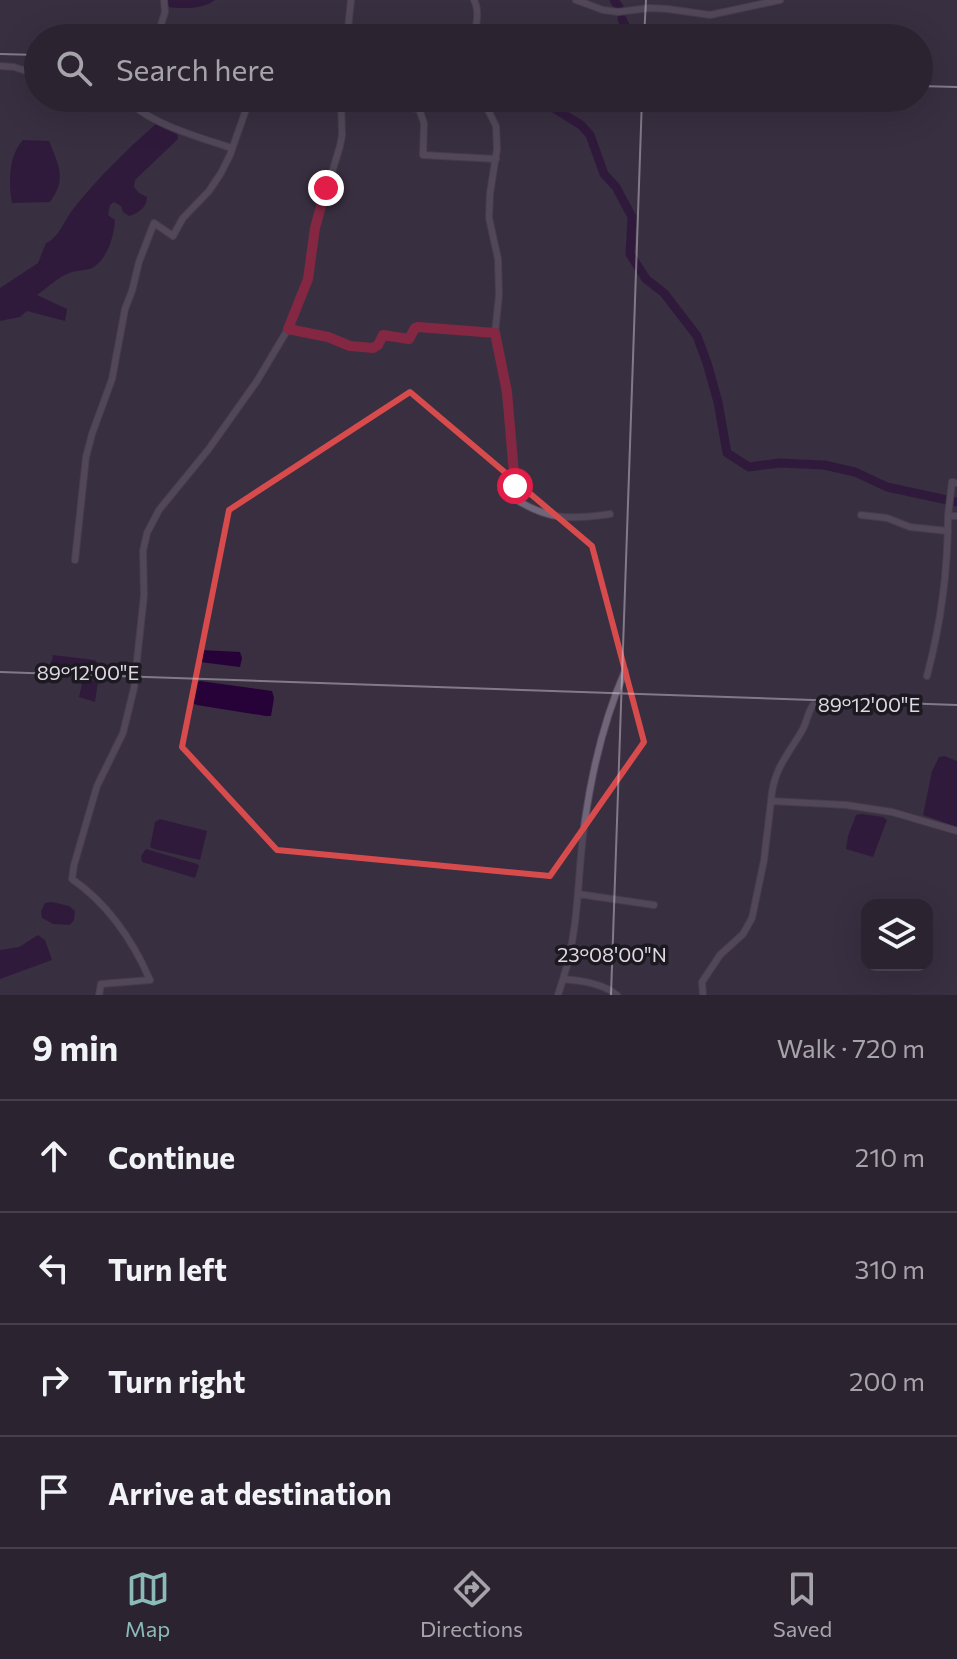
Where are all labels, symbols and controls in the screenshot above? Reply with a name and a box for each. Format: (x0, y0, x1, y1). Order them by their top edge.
search box (24, 24, 933, 112)
icon: search (52, 46, 96, 90)
text: Search here (116, 50, 275, 87)
route end (308, 170, 344, 206)
route start (497, 468, 533, 504)
text: 89°12'00"E (37, 660, 139, 684)
text: 89°12'00"E (818, 692, 920, 716)
map controls (861, 899, 933, 971)
button: layers (861, 899, 933, 971)
text: 23°08'00"N (557, 942, 667, 966)
text: 9 min (32, 1026, 118, 1068)
text: Walk · 720 m (777, 1032, 925, 1063)
icon: ahead (32, 1134, 76, 1178)
text: Continue (108, 1138, 235, 1175)
text: 210 m (855, 1141, 925, 1172)
icon: left (32, 1246, 76, 1290)
text: Turn left (108, 1250, 227, 1287)
text: 310 m (854, 1253, 925, 1284)
icon: right (32, 1358, 76, 1402)
text: Turn right (108, 1362, 245, 1399)
text: 200 m (849, 1365, 925, 1396)
icon: arrive (32, 1470, 76, 1514)
text: Arrive at destination (108, 1474, 392, 1511)
tab: Map (125, 1567, 170, 1642)
tab: Directions (420, 1567, 523, 1642)
tab: Saved (773, 1567, 832, 1642)

